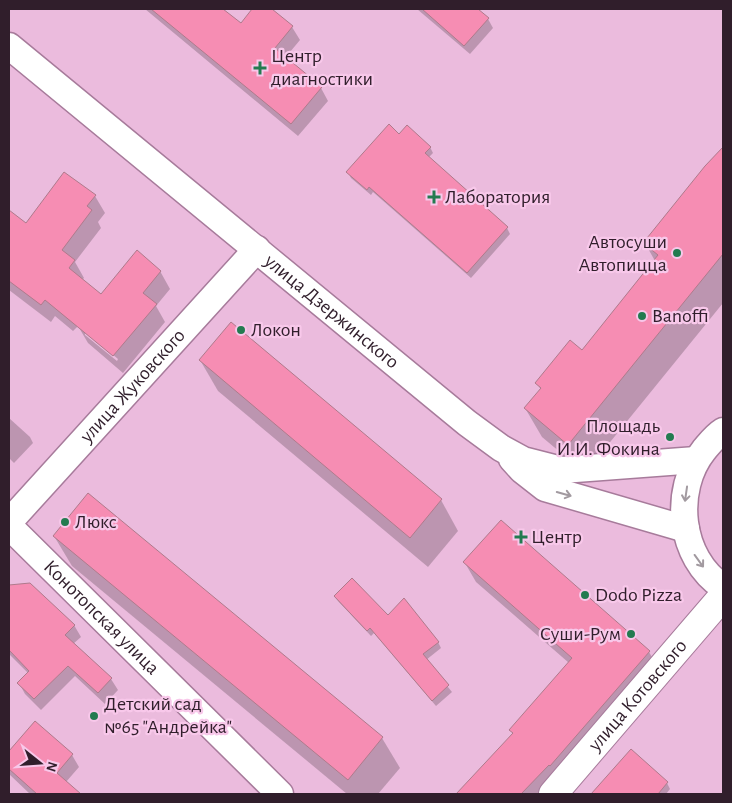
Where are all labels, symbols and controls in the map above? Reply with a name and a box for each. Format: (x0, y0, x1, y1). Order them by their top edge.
place label: Центр диагностики (271, 46, 373, 89)
marker: Центр диагностики (253, 61, 267, 75)
place label: Лаборатория (445, 187, 550, 207)
marker: Лаборатория (427, 190, 441, 204)
place label: Автосуши Автопицца (578, 232, 667, 275)
marker: Автосуши Автопицца (671, 247, 683, 259)
street label: улица Дзержинского (260, 250, 403, 373)
place label: Banoffi (652, 306, 709, 326)
marker: Banoffi (636, 310, 648, 322)
place label: Локон (251, 320, 301, 340)
marker: Локон (235, 324, 247, 336)
street label: улица Жуковского (76, 325, 189, 447)
place label: Площадь И.И. Фокина (557, 416, 660, 459)
marker: Площадь И.И. Фокина (664, 431, 676, 443)
one-way arrow (680, 485, 690, 501)
one-way arrow (556, 489, 572, 499)
place label: Люкс (75, 512, 117, 532)
marker: Люкс (59, 516, 71, 528)
place label: Центр (531, 527, 582, 547)
marker: Центр (515, 531, 527, 543)
one-way arrow (694, 554, 704, 568)
street label: Конотопская улица (40, 556, 163, 679)
place label: Dodo Pizza (595, 585, 682, 605)
marker: Dodo Pizza (579, 589, 591, 601)
place label: Суши-Рум (540, 624, 621, 644)
marker: Суши-Рум (625, 628, 637, 640)
street label: улица Котовского (584, 636, 691, 756)
place label: Детский сад №65 "Андрейка" (104, 694, 232, 737)
marker: Детский сад №65 "Андрейка" (88, 710, 100, 722)
north arrow (15, 738, 65, 788)
text: N (43, 760, 60, 773)

